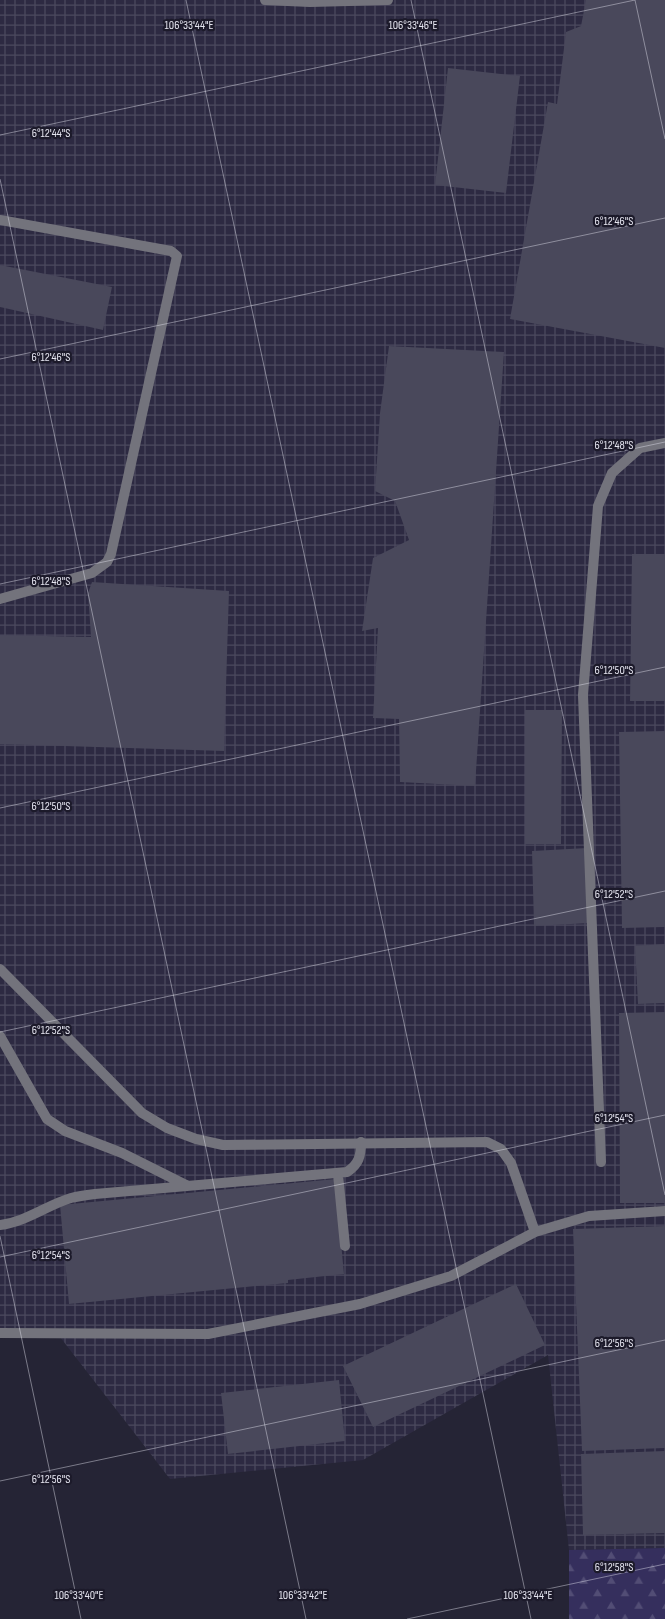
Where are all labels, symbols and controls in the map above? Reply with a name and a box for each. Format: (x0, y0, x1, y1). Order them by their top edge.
text: 106°33'44"E (165, 18, 213, 33)
text: 106°33'46"E (389, 18, 438, 33)
text: 6°12'44"S (32, 126, 70, 141)
text: 6°12'46"S (595, 214, 633, 229)
text: 6°12'46"S (32, 350, 70, 365)
text: 6°12'48"S (595, 438, 633, 453)
text: 6°12'48"S (32, 574, 70, 589)
text: 6°12'50"S (595, 663, 633, 678)
text: 6°12'50"S (32, 799, 70, 814)
text: 6°12'52"S (595, 887, 633, 902)
text: 6°12'52"S (32, 1023, 70, 1038)
text: 6°12'54"S (595, 1111, 633, 1126)
text: 6°12'54"S (32, 1248, 70, 1263)
text: 6°12'56"S (595, 1336, 633, 1351)
text: 6°12'56"S (32, 1472, 70, 1487)
text: 6°12'58"S (595, 1560, 633, 1575)
text: 106°33'40"E (54, 1588, 104, 1603)
text: 106°33'42"E (279, 1588, 327, 1603)
text: 106°33'44"E (504, 1588, 552, 1603)

